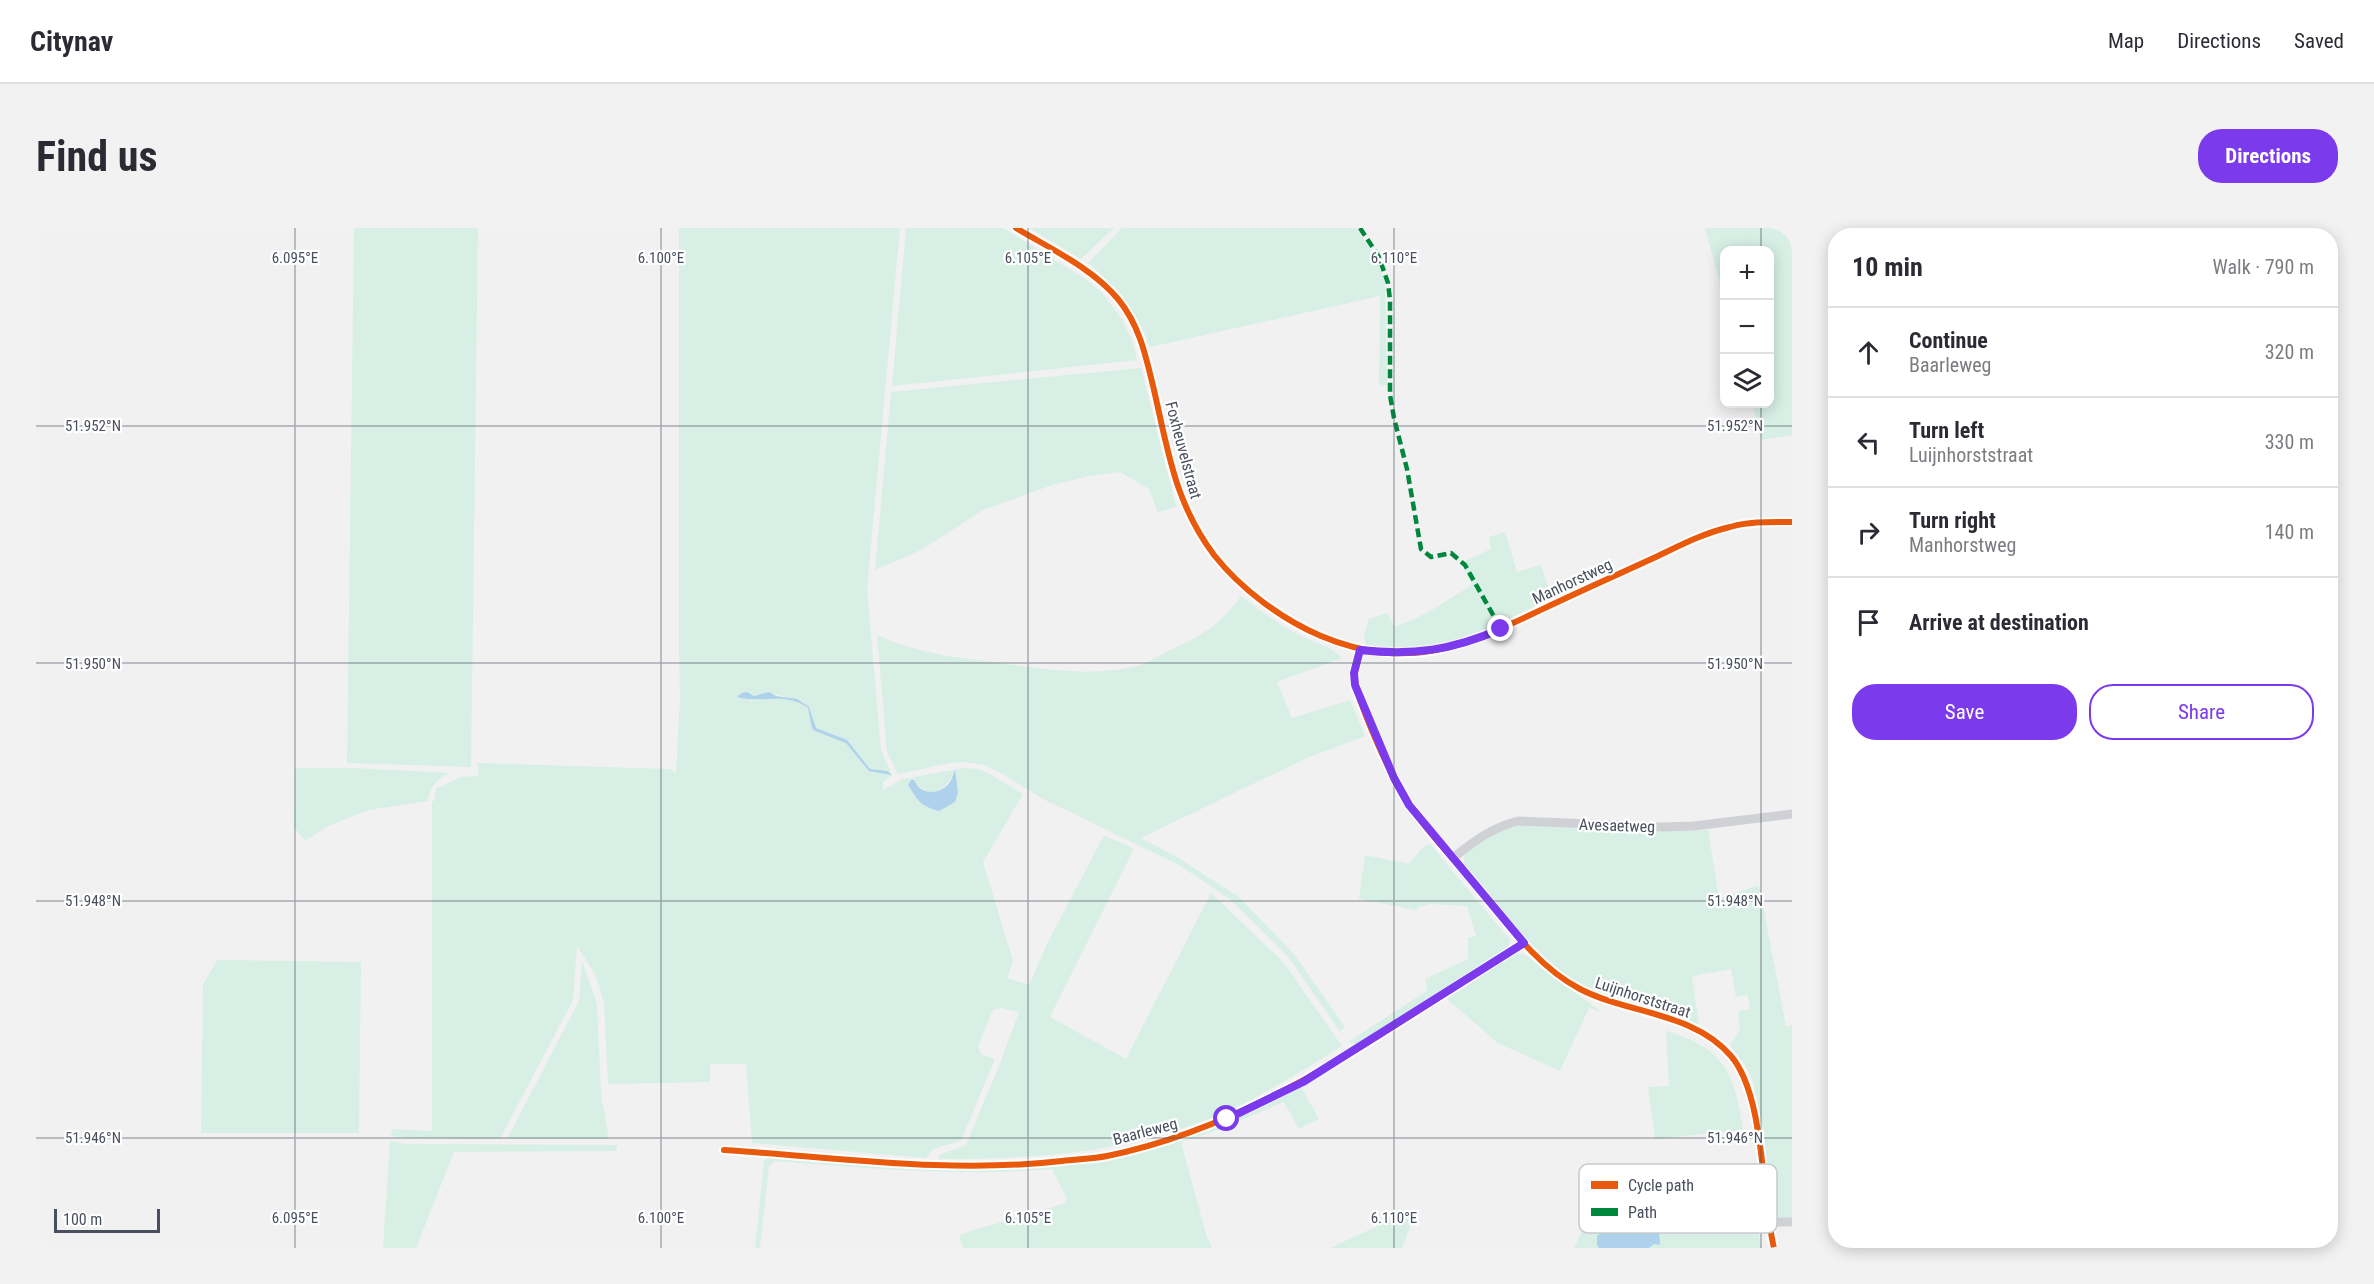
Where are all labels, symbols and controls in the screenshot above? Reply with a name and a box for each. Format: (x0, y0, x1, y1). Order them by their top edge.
text: Citynav (30, 25, 113, 58)
text: Map (2108, 29, 2144, 53)
text: Directions (2177, 29, 2261, 53)
text: Saved (2294, 29, 2344, 53)
button: Directions (2198, 129, 2338, 183)
text: Find us (36, 132, 157, 181)
map controls (1720, 246, 1774, 408)
button: + (1720, 246, 1774, 300)
text: 6.095°E (272, 249, 318, 267)
text: 6.100°E (638, 249, 684, 267)
text: 6.105°E (1005, 249, 1051, 267)
text: 6.110°E (1371, 249, 1417, 267)
text: 10 min (1852, 252, 1923, 282)
text: Walk · 790 m (2213, 255, 2314, 279)
button: − (1720, 300, 1774, 354)
text: Continue (1909, 328, 1988, 353)
icon: ahead (1852, 336, 1885, 369)
text: 320 m (2265, 340, 2314, 364)
text: Baarleweg (1909, 353, 1991, 377)
button: layers (1720, 354, 1774, 408)
street label: Foxheuvelstraat (1161, 399, 1206, 501)
text: 51.952°N (65, 417, 121, 435)
text: 51.952°N (1707, 417, 1763, 435)
text: Turn left (1909, 418, 1984, 443)
icon: left (1852, 426, 1885, 459)
text: 330 m (2265, 430, 2314, 454)
text: Luijnhorststraat (1909, 443, 2033, 467)
text: Turn right (1909, 508, 1996, 533)
icon: right (1852, 516, 1885, 549)
text: 140 m (2265, 520, 2314, 544)
text: Manhorstweg (1909, 533, 2016, 557)
street label: Manhorstweg (1529, 555, 1615, 608)
icon: arrive (1852, 606, 1885, 639)
text: Arrive at destination (1909, 610, 2089, 635)
route end (1487, 615, 1513, 641)
text: 51.950°N (65, 655, 121, 673)
text: 51.950°N (1707, 655, 1763, 673)
button: Save (1852, 684, 2077, 740)
button: Share (2089, 684, 2314, 740)
street label: Avesaetweg (1579, 815, 1655, 836)
text: 51.948°N (65, 892, 121, 910)
text: 51.948°N (1707, 892, 1763, 910)
street label: Luijnhorststraat (1593, 973, 1693, 1022)
route start (1213, 1105, 1239, 1131)
street label: Baarleweg (1111, 1114, 1179, 1149)
text: 51.946°N (65, 1129, 121, 1147)
text: 51.946°N (1707, 1129, 1763, 1147)
legend (1579, 1164, 1777, 1233)
text: Cycle path (1628, 1176, 1694, 1195)
text: Path (1628, 1203, 1657, 1222)
scale bar (54, 1206, 160, 1234)
text: 6.095°E (272, 1209, 318, 1227)
text: 6.100°E (638, 1209, 684, 1227)
text: 6.105°E (1005, 1209, 1051, 1227)
text: 6.110°E (1371, 1209, 1417, 1227)
text: 100 m (63, 1210, 102, 1229)

